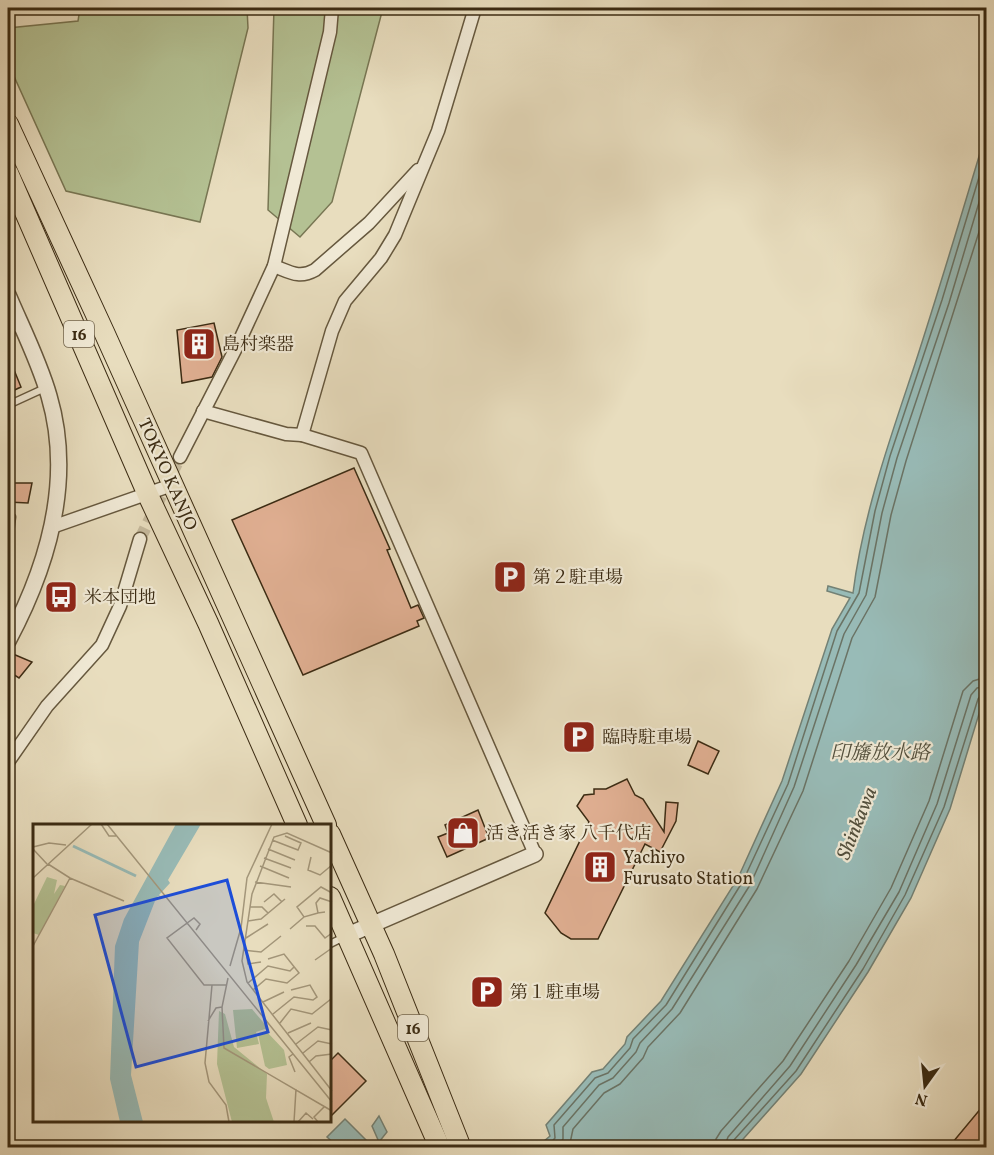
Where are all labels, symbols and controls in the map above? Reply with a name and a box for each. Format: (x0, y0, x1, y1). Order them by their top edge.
road number: 16 (64, 321, 94, 347)
building icon: 島村楽器 (181, 326, 217, 362)
place label: 島村楽器 (222, 333, 294, 358)
street label: TOKYO KANJO (131, 415, 203, 535)
parking icon: 第２駐車場 (492, 559, 528, 595)
place label: 第２駐車場 (533, 566, 623, 591)
bus stop icon: 米本団地 (43, 579, 79, 615)
place label: 米本団地 (84, 586, 156, 611)
parking icon: 臨時駐車場 (561, 719, 597, 755)
place label: 臨時駐車場 (602, 726, 692, 751)
water label: 印旛放水路 (830, 740, 932, 768)
water label: Shinkawa (831, 783, 885, 864)
shop icon: 活き活き家 八千代店 (445, 815, 481, 851)
place label: 活き活き家 八千代店 (486, 822, 652, 847)
inset map (33, 824, 332, 1122)
place label: Yachiyo Furusato Station (623, 846, 753, 892)
building icon: Yachiyo Furusato Station (582, 849, 618, 885)
parking icon: 第１駐車場 (469, 974, 505, 1010)
place label: 第１駐車場 (510, 981, 600, 1006)
road number: 16 (398, 1015, 428, 1041)
north arrow (895, 1056, 955, 1116)
text: N (913, 1086, 930, 1111)

